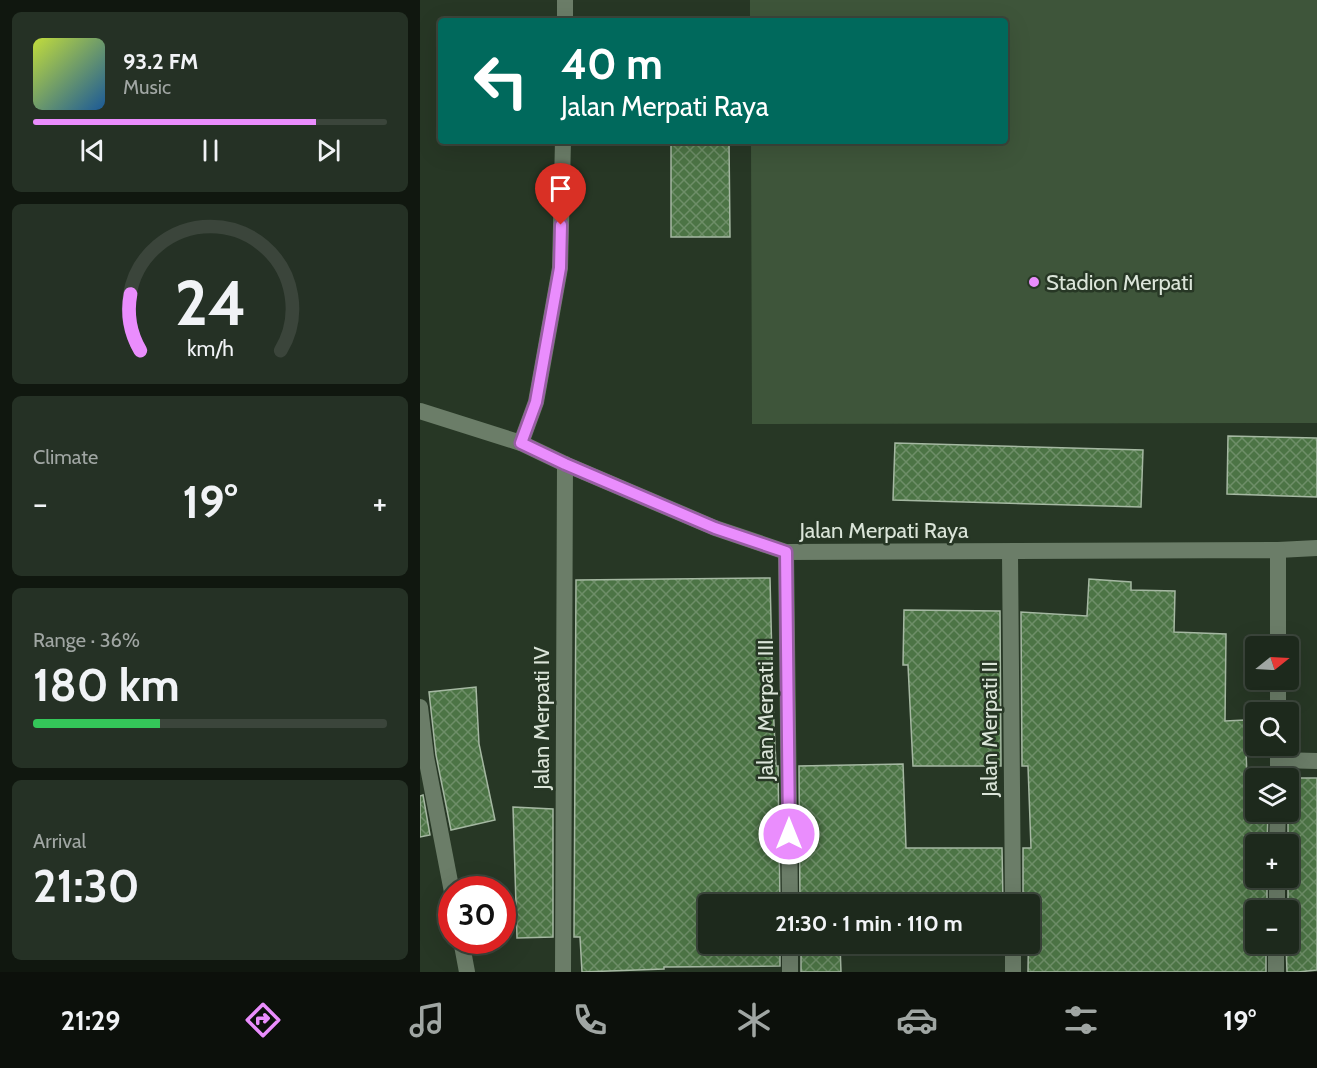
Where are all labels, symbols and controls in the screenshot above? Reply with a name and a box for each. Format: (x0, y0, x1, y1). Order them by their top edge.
text: 40 m (561, 38, 663, 90)
icon: left (462, 42, 540, 120)
text: 93.2 FM (123, 48, 198, 75)
text: Music (123, 75, 171, 99)
text: Jalan Merpati Raya (561, 90, 769, 123)
icon: previous (76, 134, 109, 167)
icon: pause (194, 134, 227, 167)
icon: next (312, 134, 345, 167)
pin (535, 163, 586, 225)
icon: arrive (544, 172, 577, 205)
text: 24 (174, 265, 246, 341)
place label: Stadion Merpati (1046, 269, 1193, 296)
marker: Stadion Merpati (1027, 275, 1041, 289)
text: km/h (187, 335, 233, 361)
text: Climate (33, 445, 98, 469)
text: 19° (183, 475, 237, 529)
text: − (33, 483, 48, 523)
text: + (372, 483, 387, 523)
street label: Jalan Merpati Raya (798, 517, 969, 544)
text: Range · 36% (33, 628, 140, 652)
north arrow (1245, 636, 1299, 690)
map controls (1245, 636, 1299, 954)
street label: Jalan Merpati III (752, 639, 779, 782)
street label: Jalan Merpati IV (528, 646, 555, 791)
text: 180 km (33, 658, 180, 712)
street label: Jalan Merpati II (976, 661, 1003, 798)
button: search (1245, 702, 1299, 756)
button: layers (1245, 768, 1299, 822)
position arrow (757, 802, 821, 866)
text: Arrival (33, 829, 86, 853)
button: + (1245, 834, 1299, 888)
text: 21:30 (33, 859, 139, 913)
speed limit sign: 30 (438, 876, 516, 954)
button: − (1245, 900, 1299, 954)
text: 21:30 · 1 min · 110 m (775, 910, 963, 937)
icon: directions (242, 999, 284, 1041)
icon: music (406, 999, 448, 1041)
icon: phone (569, 999, 611, 1041)
icon: climate (733, 999, 775, 1041)
icon: car (896, 999, 938, 1041)
icon: filters (1060, 999, 1102, 1041)
text: 21:29 (61, 1004, 120, 1037)
text: 19° (1223, 1004, 1256, 1037)

